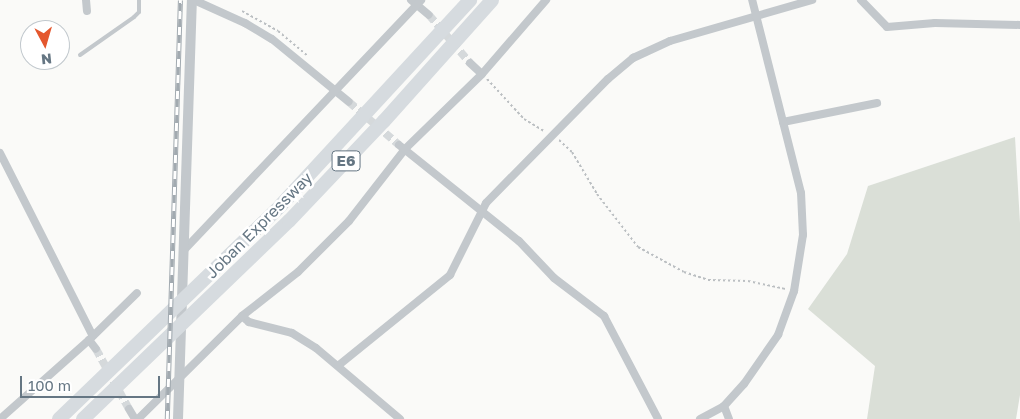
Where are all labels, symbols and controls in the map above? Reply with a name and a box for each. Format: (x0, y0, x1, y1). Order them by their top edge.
north arrow (20, 20, 70, 70)
text: N (40, 50, 53, 68)
road number: E6 (331, 148, 361, 174)
street label: Joban Expressway (202, 168, 316, 282)
scale bar (22, 366, 162, 398)
text: 100 m (28, 376, 71, 394)

